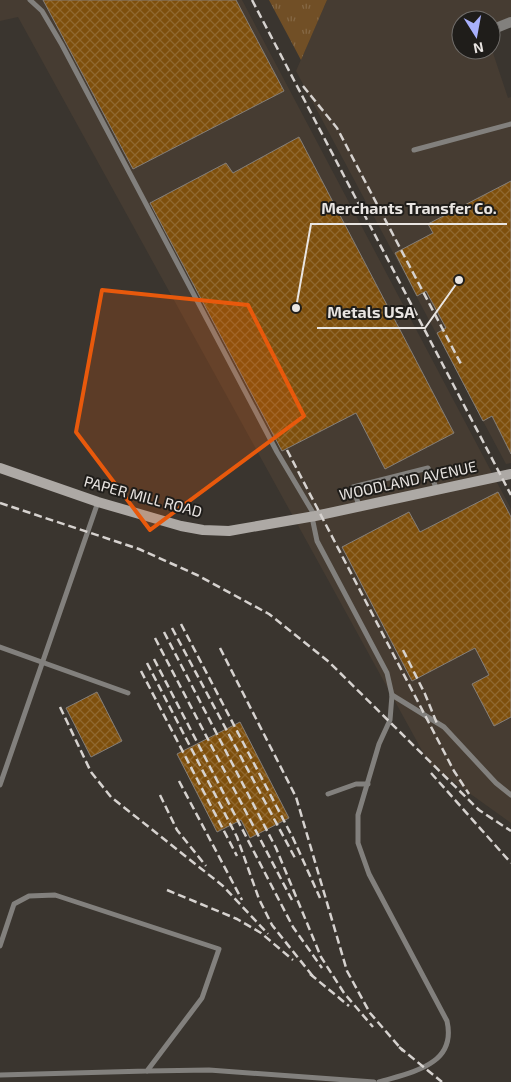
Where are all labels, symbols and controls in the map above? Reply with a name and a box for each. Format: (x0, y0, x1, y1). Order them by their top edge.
north arrow (451, 10, 501, 60)
text: N (472, 39, 485, 58)
callout: Merchants Transfer Co. (311, 193, 507, 224)
text: Merchants Transfer Co. (321, 198, 497, 217)
callout: Metals USA (317, 297, 425, 328)
text: Metals USA (327, 302, 415, 321)
street label: WOODLAND AVENUE (337, 457, 478, 503)
street label: PAPER MILL ROAD (82, 472, 204, 520)

